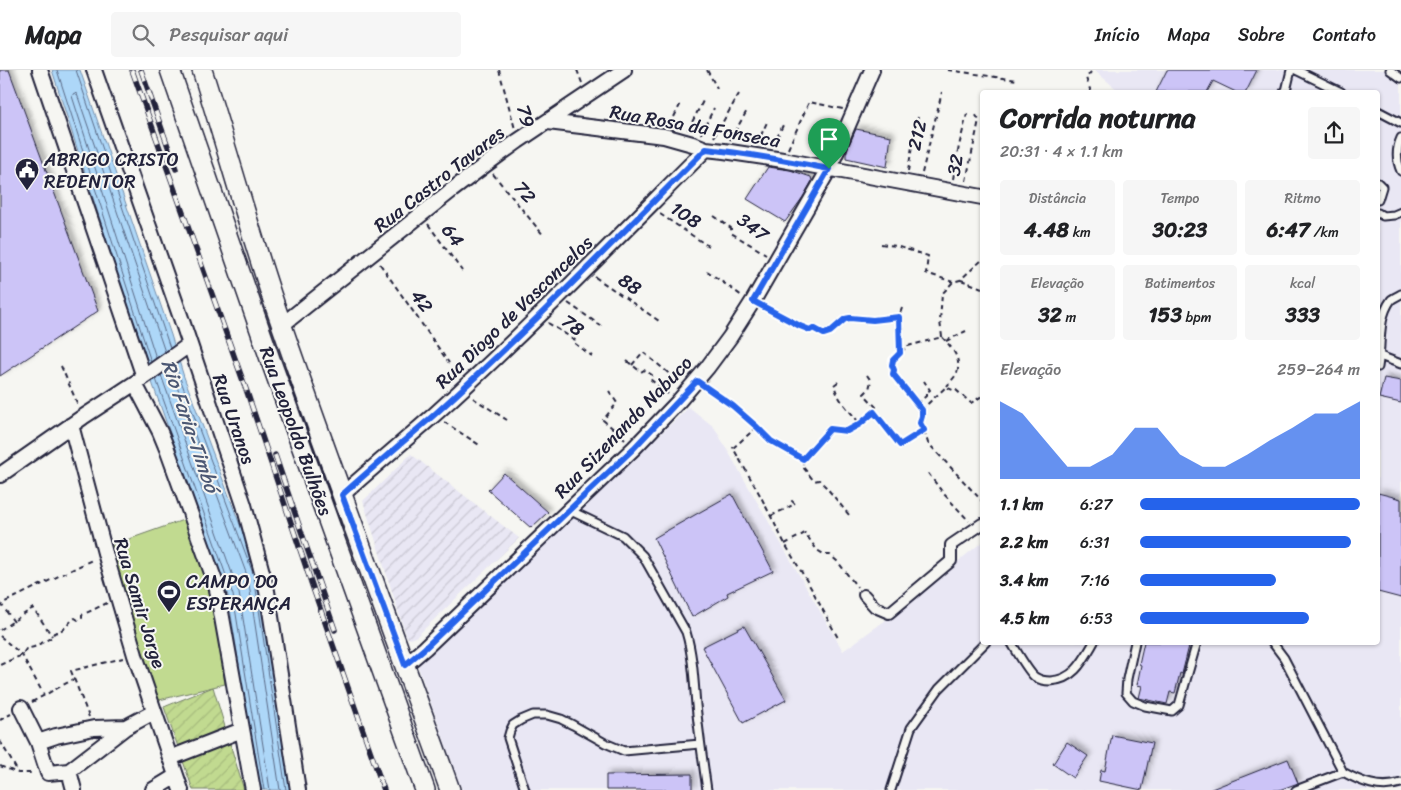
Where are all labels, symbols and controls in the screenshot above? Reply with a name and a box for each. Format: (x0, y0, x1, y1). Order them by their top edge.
search box (111, 12, 461, 57)
text: Mapa (25, 14, 81, 56)
text: Pesquisar aqui (169, 18, 288, 51)
text: Início (1095, 19, 1140, 51)
text: Mapa (1168, 19, 1210, 51)
text: Sobre (1238, 19, 1285, 51)
text: Contato (1313, 19, 1376, 51)
icon: search (129, 21, 157, 49)
text: Corrida noturna (1000, 93, 1196, 142)
street label: Rua Rosa da Fonseca (607, 95, 783, 157)
street label: 79 (507, 101, 545, 131)
button: share (1308, 107, 1360, 159)
street label: 212 (897, 116, 937, 154)
street label: Rua Castro Tavares (366, 117, 512, 241)
pin (808, 118, 850, 169)
icon: arrive (815, 125, 843, 153)
text: 20:31 · 4 × 1.1 km (1000, 137, 1123, 166)
place label: ABRIGO CRISTO REDENTOR (43, 143, 179, 198)
street label: 32 (937, 151, 973, 179)
public building icon: ABRIGO CRISTO REDENTOR (14, 157, 40, 191)
street label: 72 (505, 173, 545, 211)
text: Distância (1029, 186, 1086, 211)
text: Tempo (1161, 186, 1199, 211)
text: Ritmo (1284, 186, 1321, 211)
street label: 108 (664, 192, 709, 238)
street label: 347 (730, 204, 777, 251)
text: 4.48 (1024, 211, 1069, 249)
text: 30:23 (1153, 211, 1207, 249)
text: 6:47 (1267, 211, 1310, 249)
street label: 64 (433, 216, 473, 254)
text: km (1069, 220, 1091, 245)
text: /km (1310, 220, 1339, 245)
street label: Rua Diogo de Vasconcelos (427, 227, 601, 397)
street label: 88 (611, 264, 649, 304)
text: Elevação (1031, 271, 1084, 296)
text: Batimentos (1145, 271, 1215, 296)
text: kcal (1290, 271, 1315, 296)
street label: 42 (402, 282, 442, 320)
text: 32 (1038, 296, 1062, 334)
text: 153 (1149, 296, 1182, 334)
text: 333 (1285, 296, 1320, 334)
street label: 78 (554, 305, 592, 345)
text: m (1062, 305, 1076, 330)
text: bpm (1182, 305, 1211, 330)
street label: Rua Leopoldo Bulhões (250, 342, 342, 520)
street label: Rua Sizenando Nabuco (546, 348, 700, 506)
water label: Rio Faria-Timbó (151, 355, 230, 501)
text: Elevação (1000, 355, 1061, 384)
text: 259–264 m (1277, 355, 1360, 384)
street label: Rua Uranos (203, 369, 265, 469)
text: 1.1 km (1000, 490, 1044, 519)
text: 6:27 (1080, 490, 1112, 519)
text: 2.2 km (1000, 528, 1048, 557)
text: 6:31 (1080, 528, 1110, 557)
street label: Rua Samir Jorge (104, 533, 176, 673)
place label: CAMPO DO ESPERANÇA (186, 565, 291, 620)
text: 3.4 km (1000, 566, 1049, 595)
text: 7:16 (1080, 566, 1110, 595)
sports icon: CAMPO DO ESPERANÇA (156, 579, 182, 613)
text: 4.5 km (1000, 604, 1050, 633)
text: 6:53 (1080, 604, 1112, 633)

